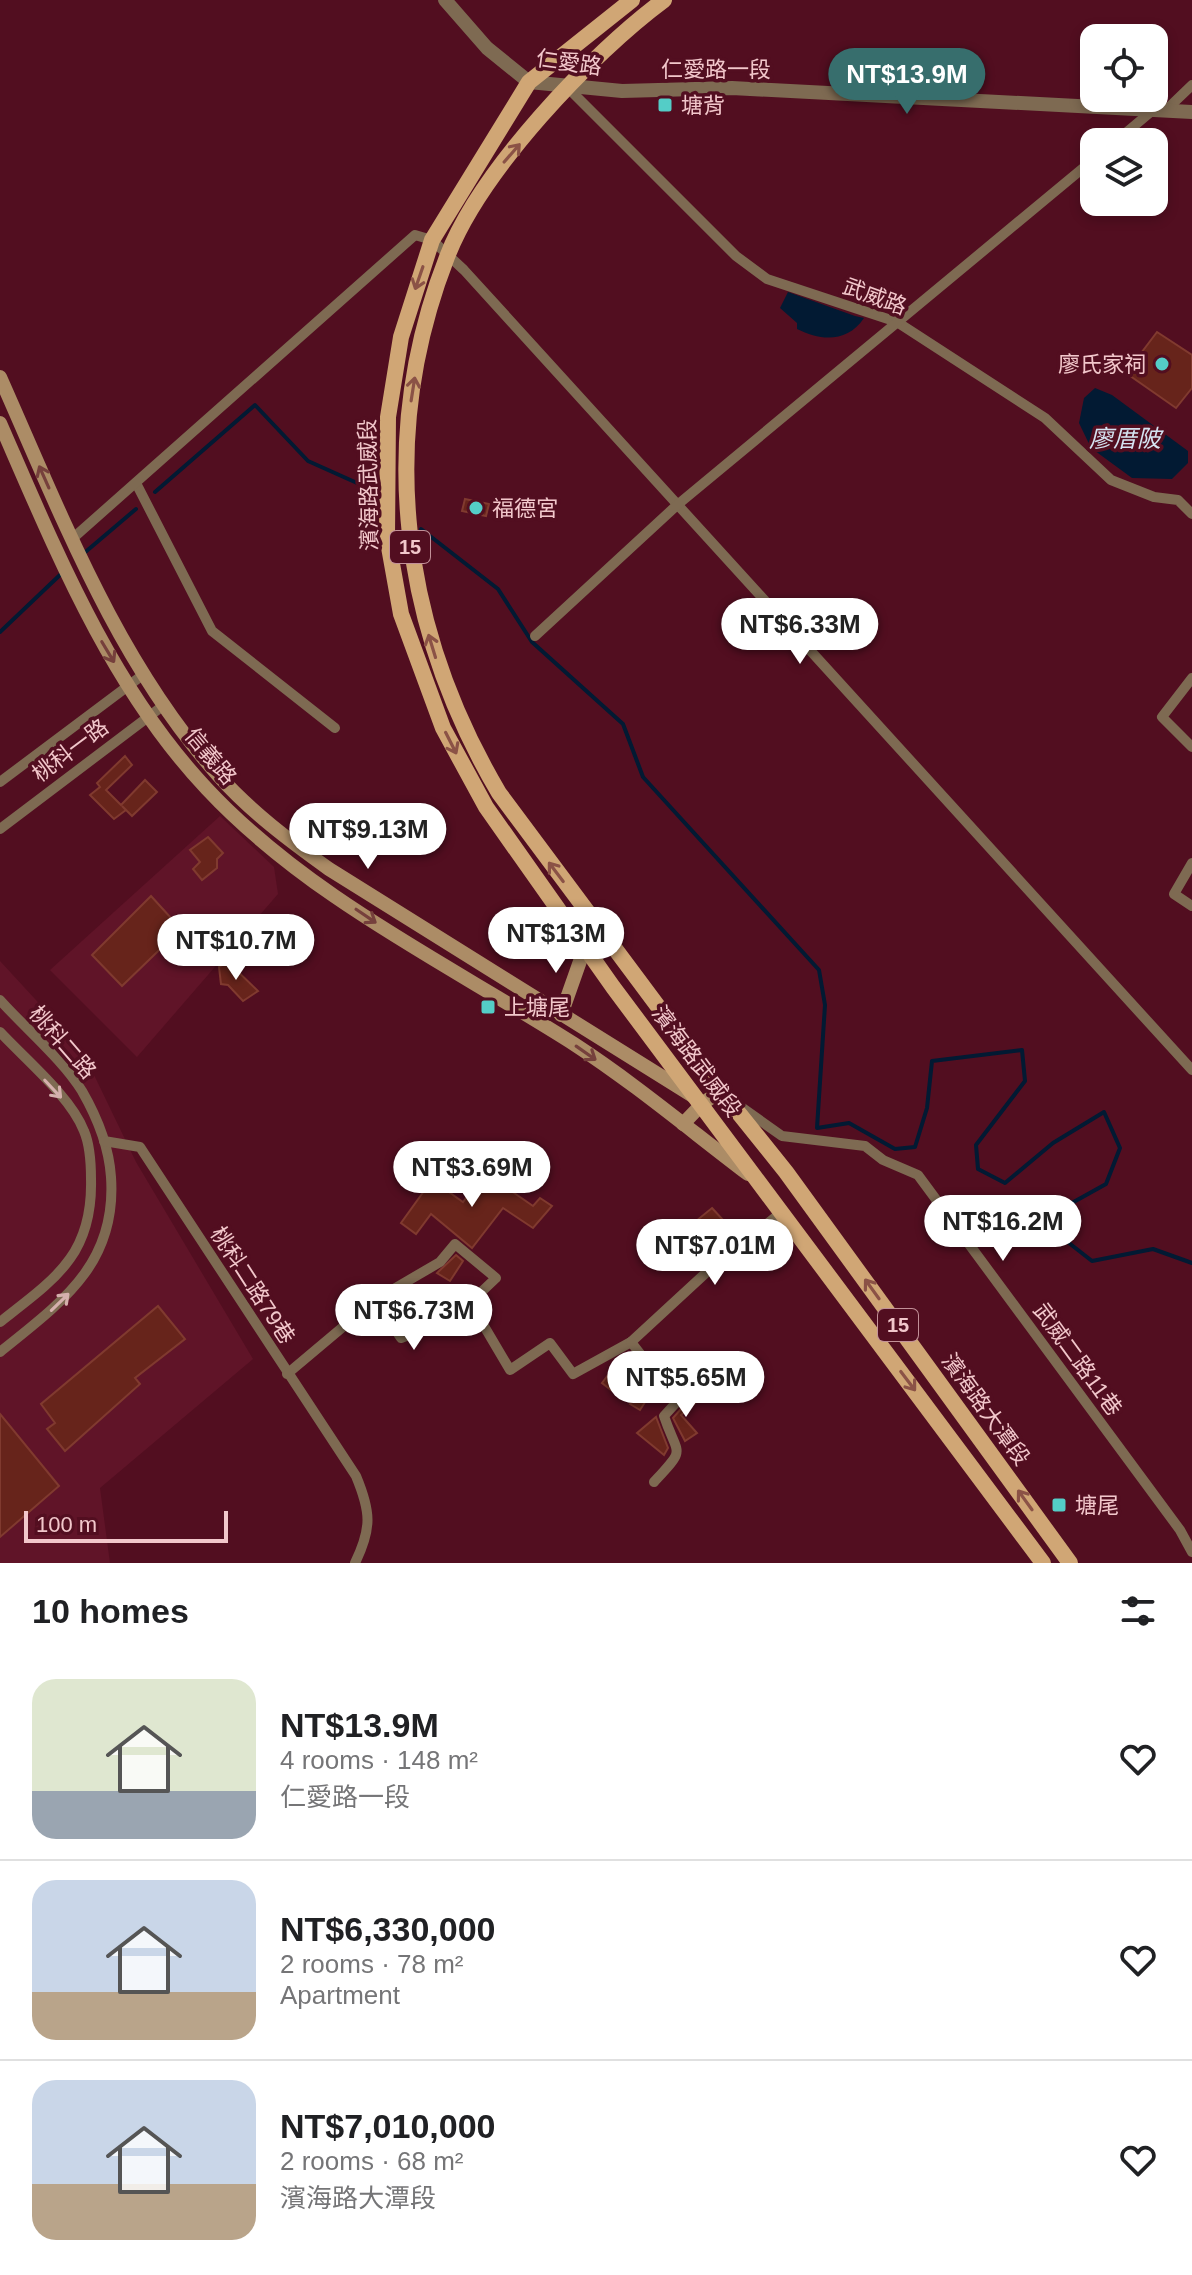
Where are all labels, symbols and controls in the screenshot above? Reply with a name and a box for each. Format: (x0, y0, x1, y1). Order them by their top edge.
map controls (1080, 24, 1168, 216)
button: locate (1080, 24, 1168, 112)
street label: 仁愛路 (535, 46, 603, 79)
pin: NT$13.9M (824, 48, 990, 116)
street label: 仁愛路一段 (661, 57, 771, 82)
text: NT$13.9M (846, 59, 968, 89)
place label: 塘背 (681, 93, 725, 118)
marker: 塘背 (656, 96, 674, 114)
button: layers (1080, 128, 1168, 216)
one-way arrow (503, 143, 521, 163)
one-way arrow (410, 266, 425, 291)
street label: 武威路 (840, 273, 910, 320)
place label: 廖氏家祠 (1058, 352, 1146, 377)
marker: 廖氏家祠 (1153, 355, 1171, 373)
one-way arrow (406, 377, 421, 402)
street label: 濱海路武威段 (355, 419, 382, 551)
water label: 廖厝陂 (1089, 425, 1164, 452)
one-way arrow (36, 465, 51, 490)
place label: 福德宮 (492, 496, 558, 521)
marker: 福德宮 (467, 499, 485, 517)
road number: 15 (390, 531, 430, 563)
pin: NT$6.33M (717, 598, 883, 666)
text: NT$6.33M (739, 609, 861, 639)
one-way arrow (423, 633, 438, 658)
one-way arrow (100, 640, 116, 663)
street label: 桃科一路 (28, 714, 113, 787)
street label: 信義路 (180, 723, 241, 790)
one-way arrow (443, 731, 459, 755)
pin: NT$9.13M (285, 803, 451, 871)
text: NT$9.13M (307, 814, 429, 844)
one-way arrow (548, 862, 565, 883)
one-way arrow (354, 907, 376, 924)
pin: NT$13M (491, 907, 621, 975)
pin: NT$10.7M (153, 914, 319, 982)
text: NT$13M (506, 918, 606, 948)
text: NT$10.7M (175, 925, 297, 955)
place label: 上塘尾 (504, 995, 570, 1020)
marker: 上塘尾 (479, 998, 497, 1016)
street label: 桃科二路 (24, 1001, 101, 1084)
street label: 濱海路武威段 (647, 1001, 746, 1122)
one-way arrow (575, 1045, 597, 1061)
one-way arrow (44, 1079, 63, 1099)
pin: NT$3.69M (389, 1141, 555, 1209)
text: NT$3.69M (411, 1152, 533, 1182)
pin: NT$16.2M (920, 1195, 1086, 1263)
text: NT$16.2M (942, 1206, 1064, 1236)
pin: NT$7.01M (632, 1219, 798, 1287)
street label: 桃科二路79巷 (205, 1222, 300, 1348)
text: NT$7.01M (654, 1230, 776, 1260)
one-way arrow (864, 1279, 880, 1301)
pin: NT$6.73M (331, 1284, 497, 1352)
one-way arrow (50, 1292, 70, 1311)
text: NT$6.73M (353, 1295, 475, 1325)
street label: 武威二路11巷 (1028, 1298, 1127, 1420)
road number: 15 (878, 1309, 918, 1341)
street label: 濱海路大潭段 (937, 1349, 1035, 1470)
pin: NT$5.65M (603, 1351, 769, 1419)
text: NT$5.65M (625, 1362, 747, 1392)
one-way arrow (899, 1370, 916, 1391)
one-way arrow (1016, 1490, 1033, 1511)
place label: 塘尾 (1075, 1493, 1119, 1518)
marker: 塘尾 (1050, 1496, 1068, 1514)
scale bar (24, 1507, 228, 1543)
text: 100 m (36, 1512, 97, 1537)
icon: filters (1116, 1589, 1160, 1633)
text: 10 homes (32, 1592, 189, 1630)
text: NT$13.9M (280, 1706, 439, 1744)
icon: home (96, 1711, 192, 1807)
icon: heart (1116, 1737, 1160, 1781)
text: 4 rooms · 148 m² (280, 1745, 478, 1775)
text: 仁愛路一段 (280, 1782, 410, 1812)
text: NT$6,330,000 (280, 1910, 496, 1948)
icon: home (96, 1912, 192, 2008)
icon: heart (1116, 1938, 1160, 1982)
text: 2 rooms · 78 m² (280, 1949, 464, 1979)
text: Apartment (280, 1980, 400, 2010)
text: NT$7,010,000 (280, 2107, 496, 2145)
icon: home (96, 2112, 192, 2208)
icon: heart (1116, 2138, 1160, 2182)
text: 2 rooms · 68 m² (280, 2146, 464, 2176)
text: 濱海路大潭段 (280, 2183, 436, 2213)

